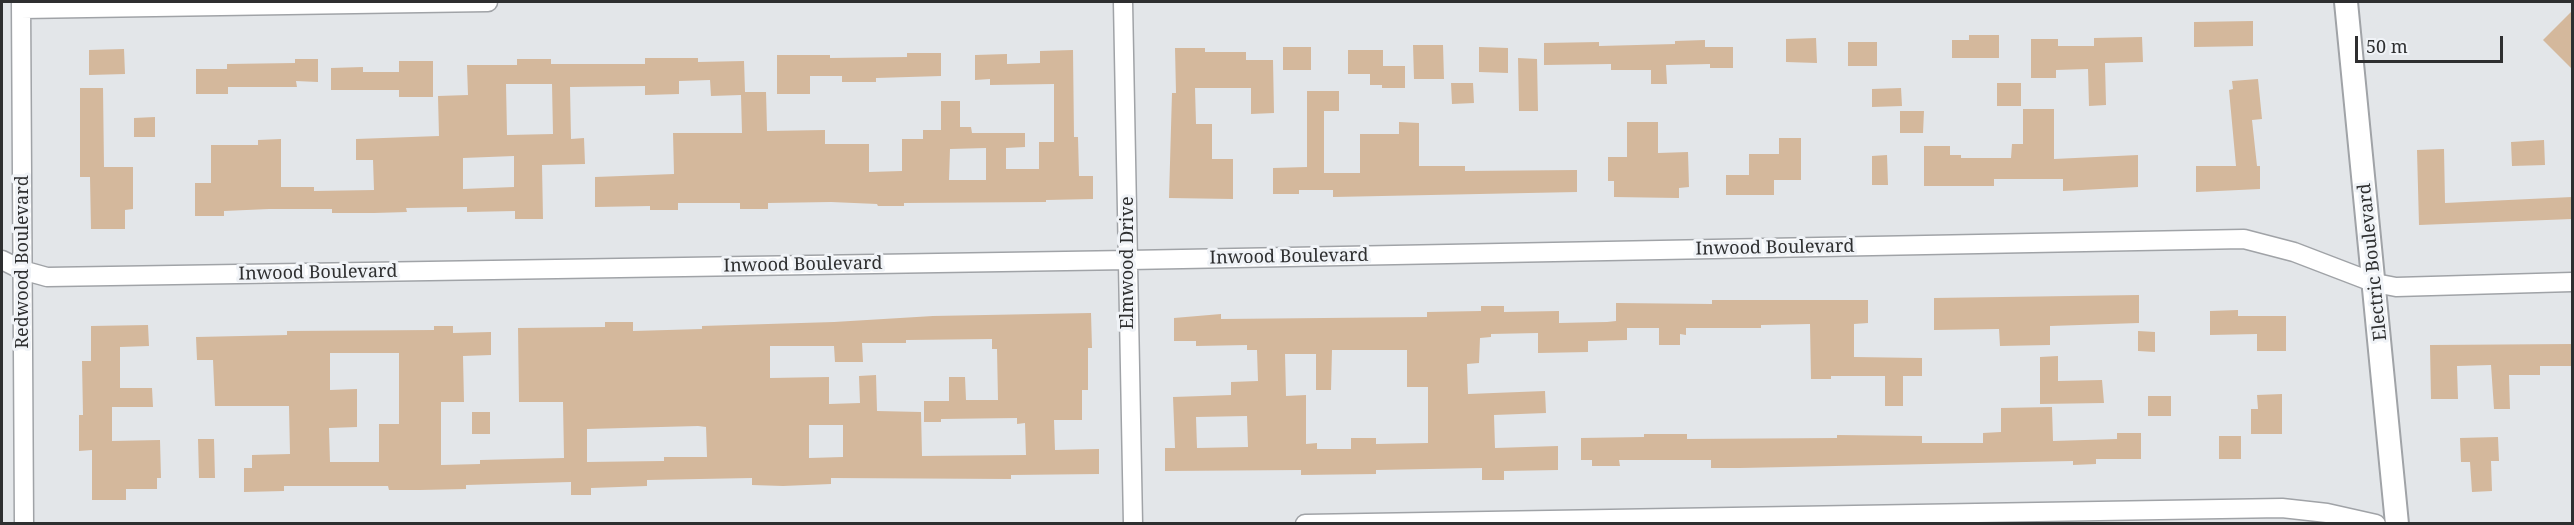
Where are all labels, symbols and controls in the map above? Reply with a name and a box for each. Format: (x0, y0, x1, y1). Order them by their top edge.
scale bar (2358, 24, 2506, 62)
text: 50 m (2366, 34, 2408, 58)
street label: Redwood Boulevard (12, 175, 34, 349)
street label: Electric Boulevard (2354, 182, 2392, 342)
street label: Elmwood Drive (1117, 196, 1139, 330)
street label: Inwood Boulevard (1695, 236, 1855, 260)
street label: Inwood Boulevard (1209, 245, 1369, 269)
street label: Inwood Boulevard (723, 253, 883, 277)
street label: Inwood Boulevard (238, 261, 398, 285)

